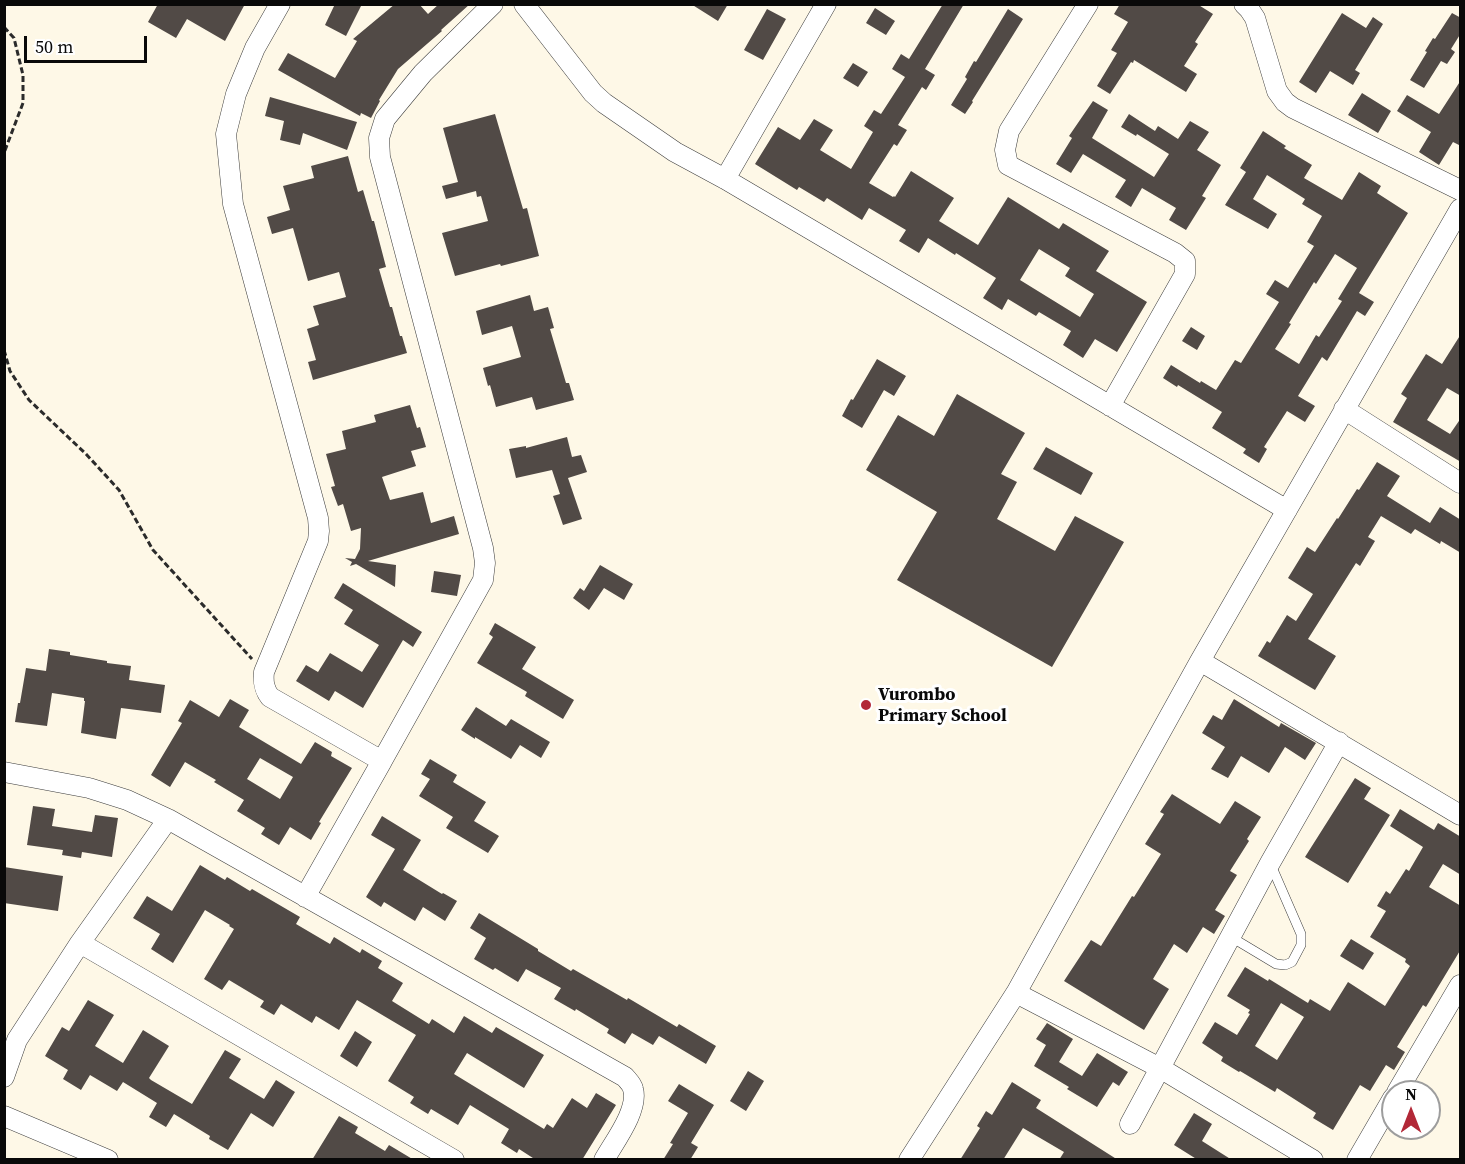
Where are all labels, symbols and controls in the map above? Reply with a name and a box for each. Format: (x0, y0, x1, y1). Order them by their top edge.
scale bar (27, 24, 150, 62)
text: 50 m (35, 34, 73, 59)
place label: Vurombo Primary School (878, 684, 1007, 726)
marker: Vurombo Primary School (859, 698, 873, 712)
north arrow (1381, 1080, 1441, 1140)
text: N (1405, 1083, 1417, 1105)

